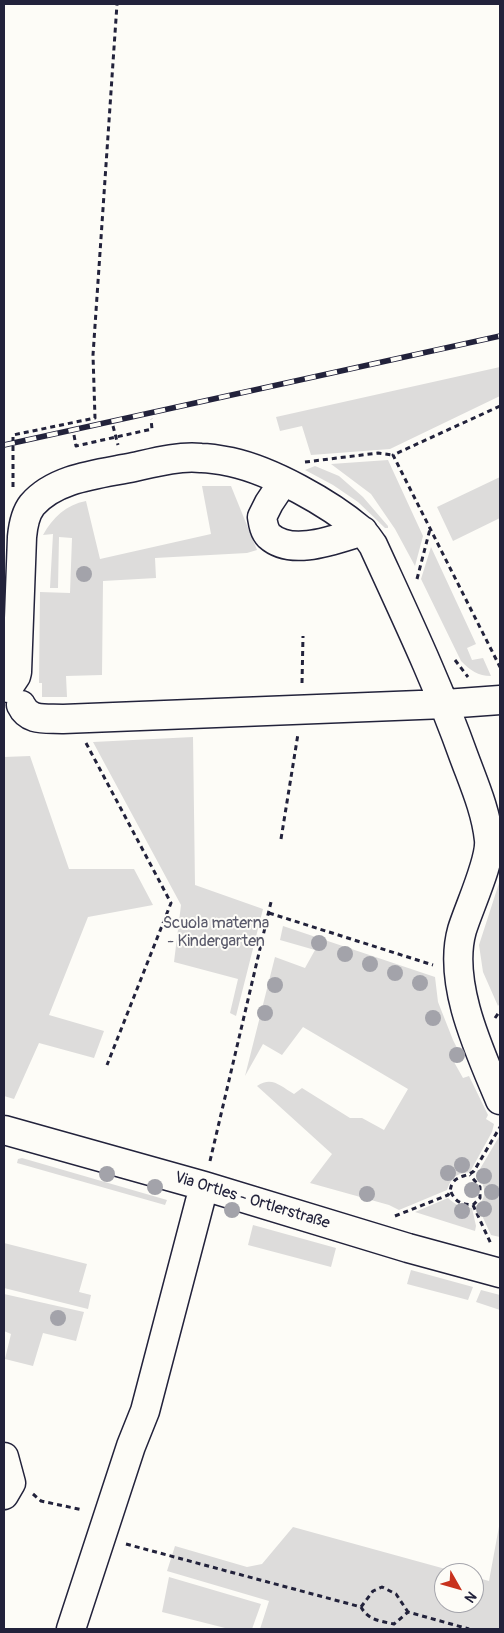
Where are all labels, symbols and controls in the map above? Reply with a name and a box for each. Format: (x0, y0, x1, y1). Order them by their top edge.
park label: Scuola materna - Kindergarten (163, 914, 269, 952)
street label: Via Ortles - Ortlerstraße (172, 1168, 332, 1234)
north arrow (434, 1563, 484, 1613)
text: N (461, 1588, 480, 1606)

